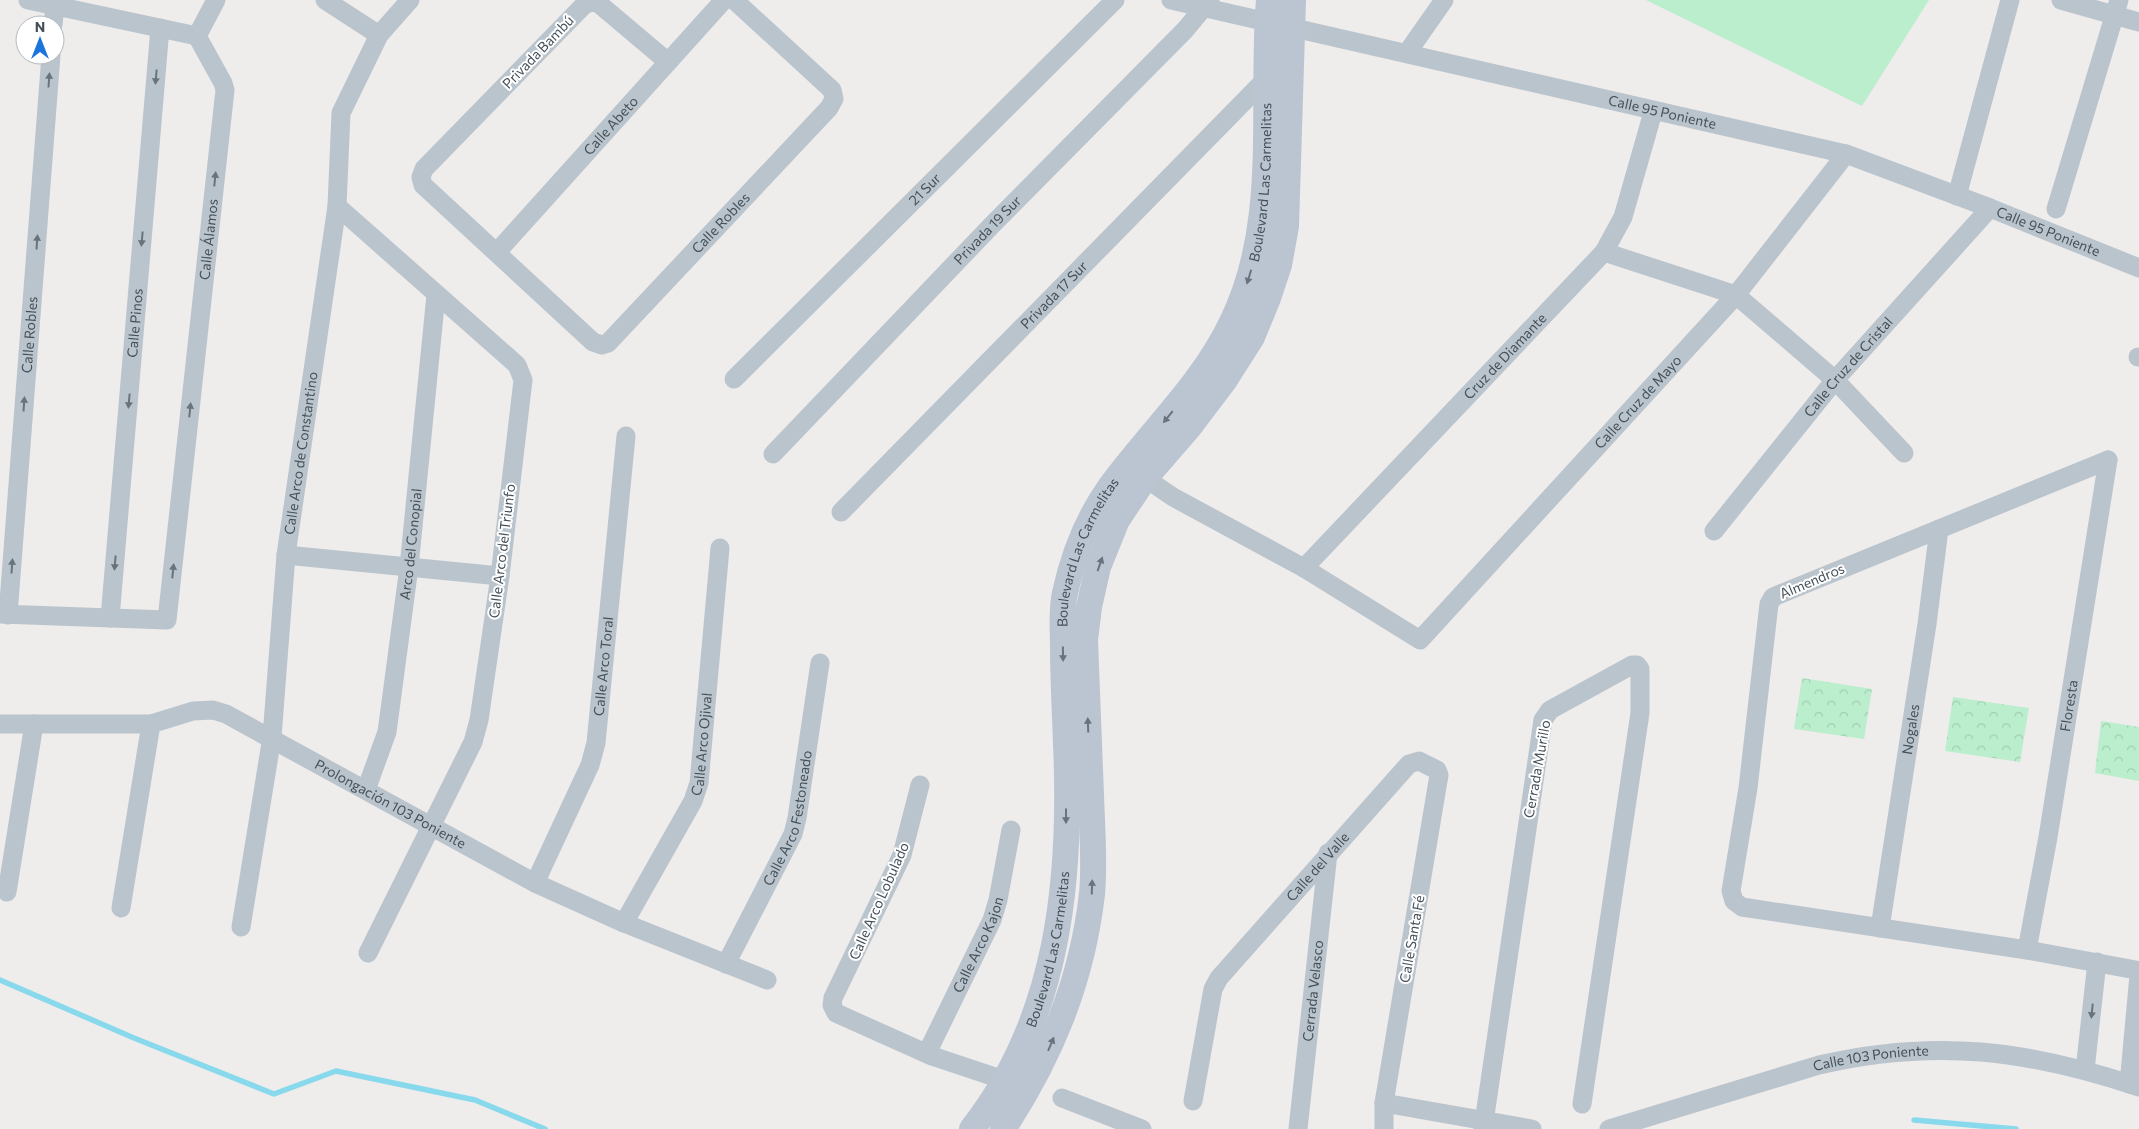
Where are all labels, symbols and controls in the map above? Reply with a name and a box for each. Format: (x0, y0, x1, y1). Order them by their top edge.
street label: Privada Bambú (498, 12, 577, 92)
north arrow (15, 15, 65, 65)
text: N (35, 18, 45, 35)
one-way arrow (152, 69, 160, 85)
one-way arrow (45, 72, 53, 88)
street label: Calle 95 Poniente (1607, 91, 1718, 132)
street label: Calle Abeto (580, 92, 641, 158)
street label: Boulevard Las Carmelitas (1245, 103, 1274, 263)
street label: 21 Sur (905, 169, 944, 208)
one-way arrow (212, 170, 220, 186)
street label: Calle Robles (688, 189, 753, 257)
street label: Privada 19 Sur (950, 192, 1025, 268)
street label: Calle Álamos (195, 198, 221, 281)
street label: Calle 95 Poniente (1994, 203, 2103, 260)
one-way arrow (138, 231, 146, 247)
one-way arrow (33, 234, 41, 250)
street label: Privada 17 Sur (1017, 257, 1091, 332)
one-way arrow (1245, 270, 1253, 285)
street label: Calle Pinos (123, 288, 146, 358)
street label: Calle Robles (18, 296, 40, 374)
street label: Cruz de Diamante (1460, 309, 1550, 403)
street label: Calle Cruz de Cristal (1800, 313, 1896, 420)
street label: Calle Cruz de Mayo (1590, 351, 1685, 452)
street label: Calle Arco de Constantino (280, 370, 321, 536)
one-way arrow (124, 393, 132, 409)
one-way arrow (20, 396, 28, 412)
one-way arrow (186, 401, 194, 417)
one-way arrow (1162, 410, 1173, 423)
street label: Boulevard Las Carmelitas (1053, 474, 1122, 627)
street label: Calle Arco del Triunfo (485, 483, 518, 619)
street label: Arco del Conopial (396, 488, 425, 601)
one-way arrow (111, 555, 119, 571)
one-way arrow (1096, 556, 1104, 571)
one-way arrow (8, 558, 16, 574)
street label: Almendros (1777, 559, 1847, 602)
one-way arrow (169, 563, 177, 579)
street label: Calle Arco Toral (590, 616, 616, 717)
one-way arrow (1059, 646, 1067, 662)
street label: Floresta (2056, 678, 2081, 733)
street label: Calle Arco Ojival (686, 692, 715, 798)
street label: Nogales (1898, 703, 1923, 756)
one-way arrow (1084, 717, 1092, 733)
street label: Cerrada Murillo (1520, 719, 1553, 819)
street label: Calle Arco Festoneado (759, 749, 815, 888)
street label: Prolongación 103 Poniente (312, 755, 469, 852)
one-way arrow (1062, 808, 1070, 824)
street label: Calle del Valle (1282, 828, 1352, 904)
street label: Calle Arco Lobulado (845, 839, 912, 962)
street label: Boulevard Las Carmelitas (1022, 870, 1072, 1030)
one-way arrow (1088, 879, 1096, 895)
street label: Calle Santa Fé (1395, 894, 1428, 984)
street label: Calle Arco Kajon (949, 895, 1007, 995)
street label: Cerrada Velasco (1299, 939, 1326, 1042)
one-way arrow (2088, 1003, 2096, 1019)
one-way arrow (1047, 1036, 1055, 1051)
street label: Calle 103 Poniente (1811, 1041, 1929, 1074)

